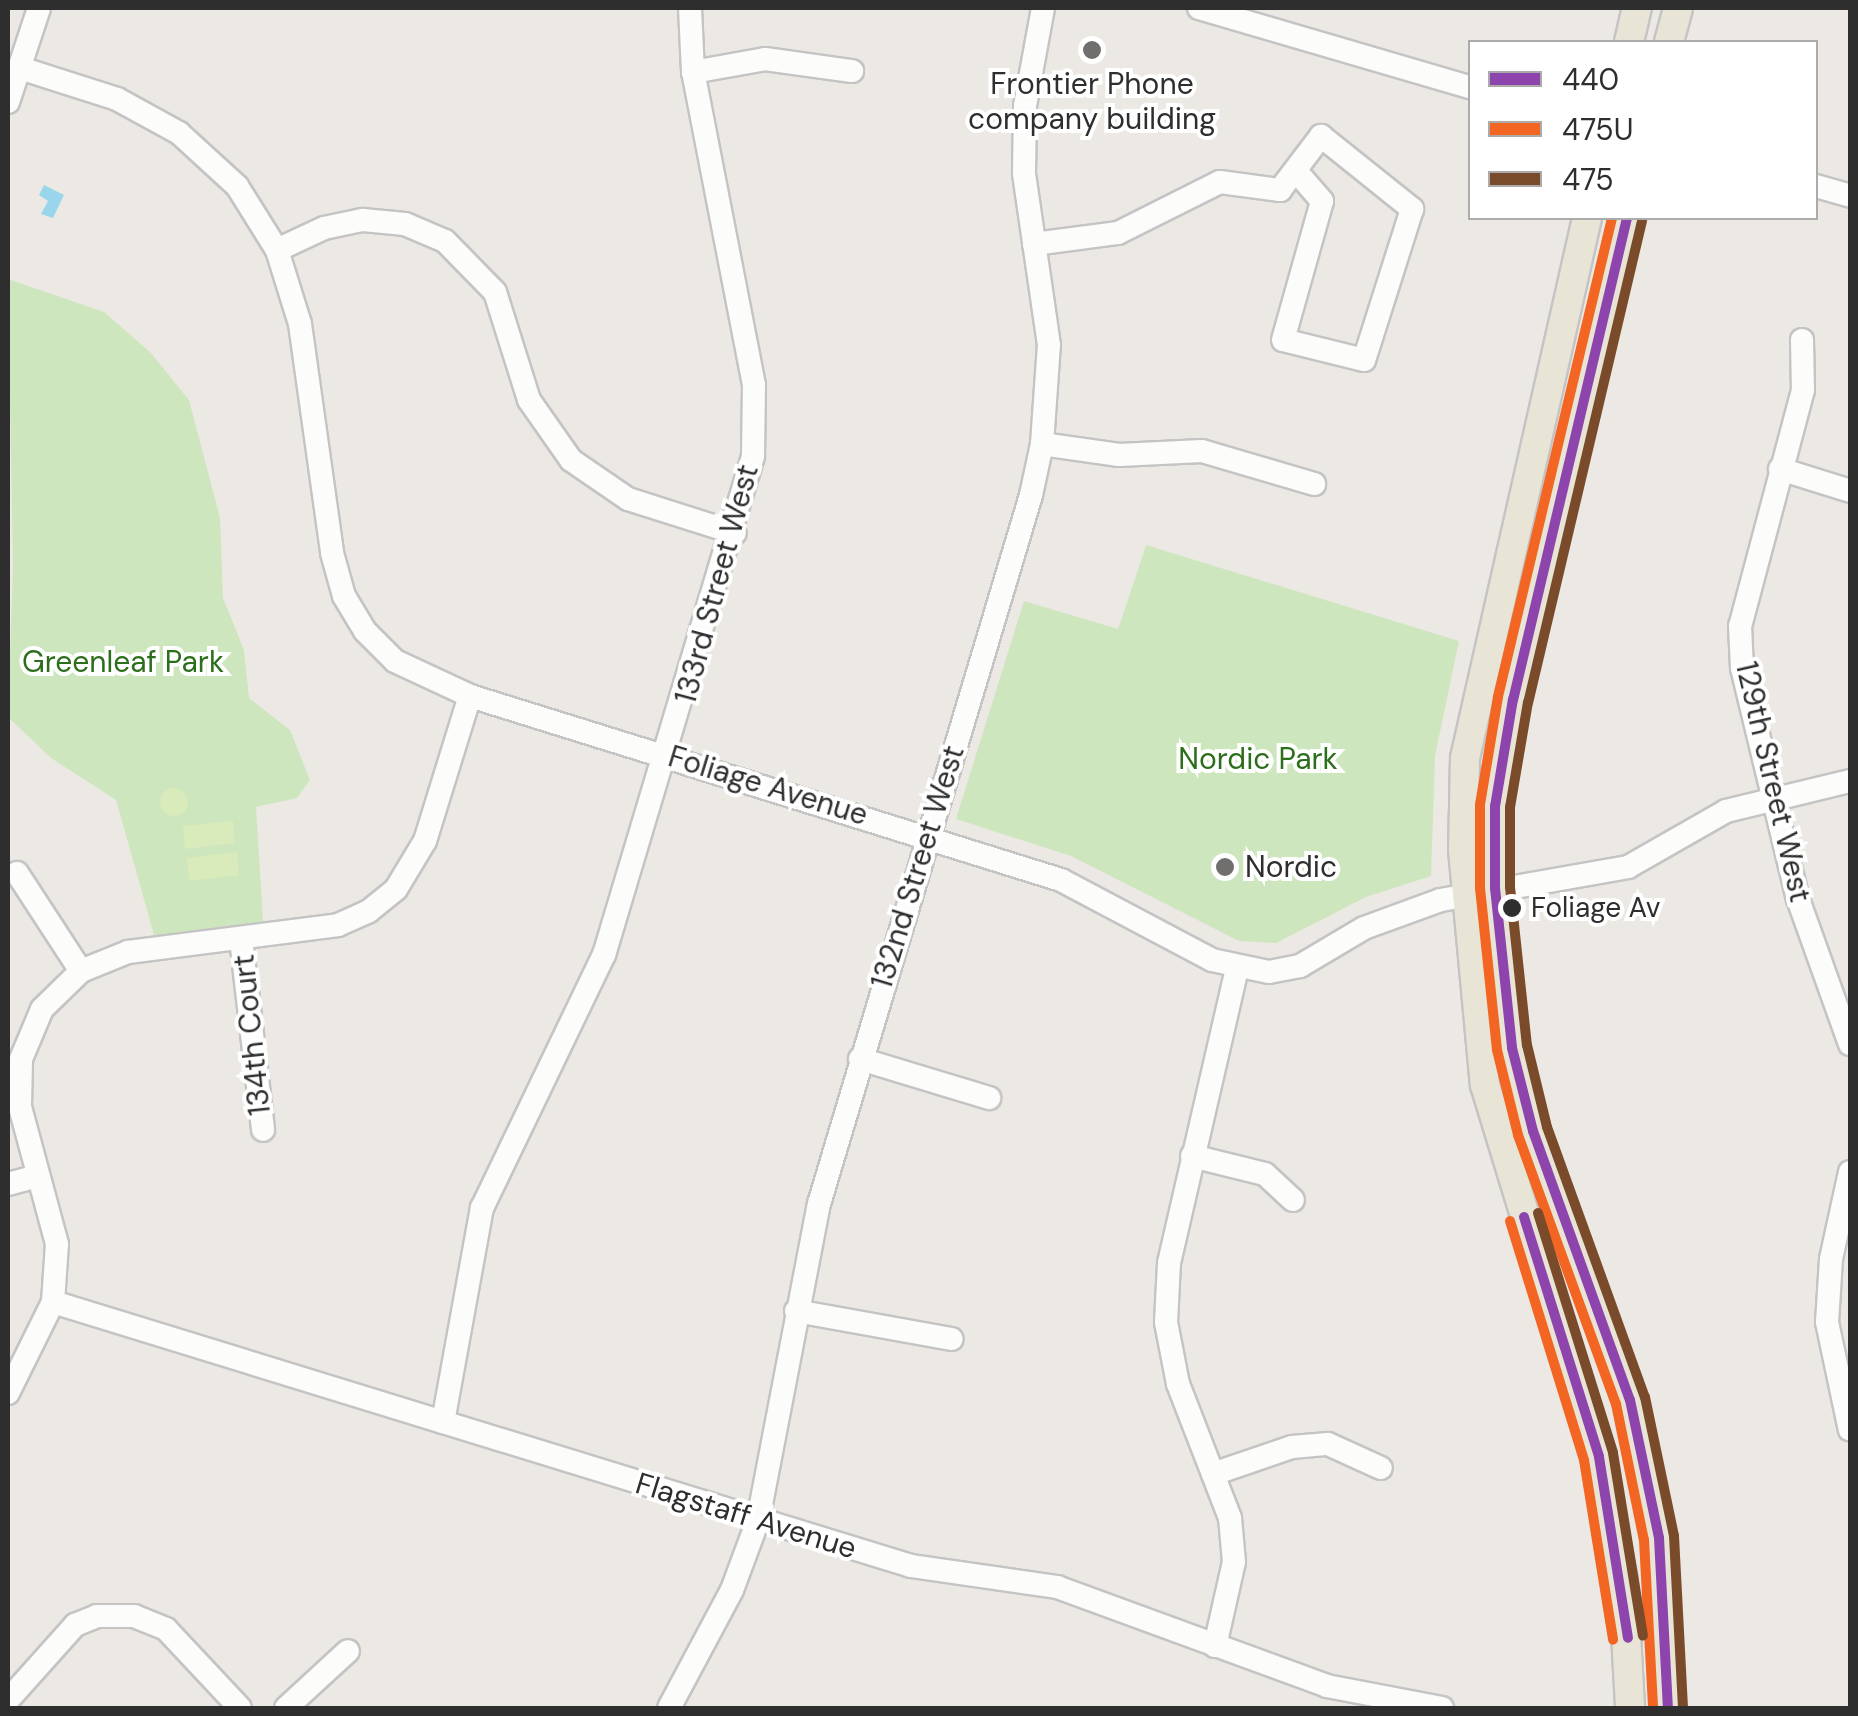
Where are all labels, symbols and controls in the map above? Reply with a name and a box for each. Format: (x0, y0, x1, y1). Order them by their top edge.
marker: Frontier Phone company building (1081, 39, 1103, 61)
legend (1468, 40, 1818, 220)
text: 440 (1562, 60, 1619, 99)
place label: Frontier Phone company building (968, 66, 1216, 136)
text: 475U (1562, 110, 1633, 149)
text: 475 (1562, 160, 1614, 199)
street label: 133rd Street West (668, 461, 766, 707)
park label: Greenleaf Park (22, 644, 224, 680)
street label: 129th Street West (1728, 658, 1818, 906)
street label: Foliage Avenue (664, 739, 872, 833)
street label: 132nd Street West (864, 741, 972, 993)
park label: Nordic Park (1178, 741, 1338, 777)
place label: Nordic (1245, 849, 1337, 885)
marker: Nordic (1214, 856, 1236, 878)
place label: Foliage Av (1531, 891, 1661, 925)
marker: Foliage Av (1502, 898, 1522, 918)
street label: 134th Court (226, 953, 278, 1117)
street label: Flagstaff Avenue (631, 1465, 861, 1567)

